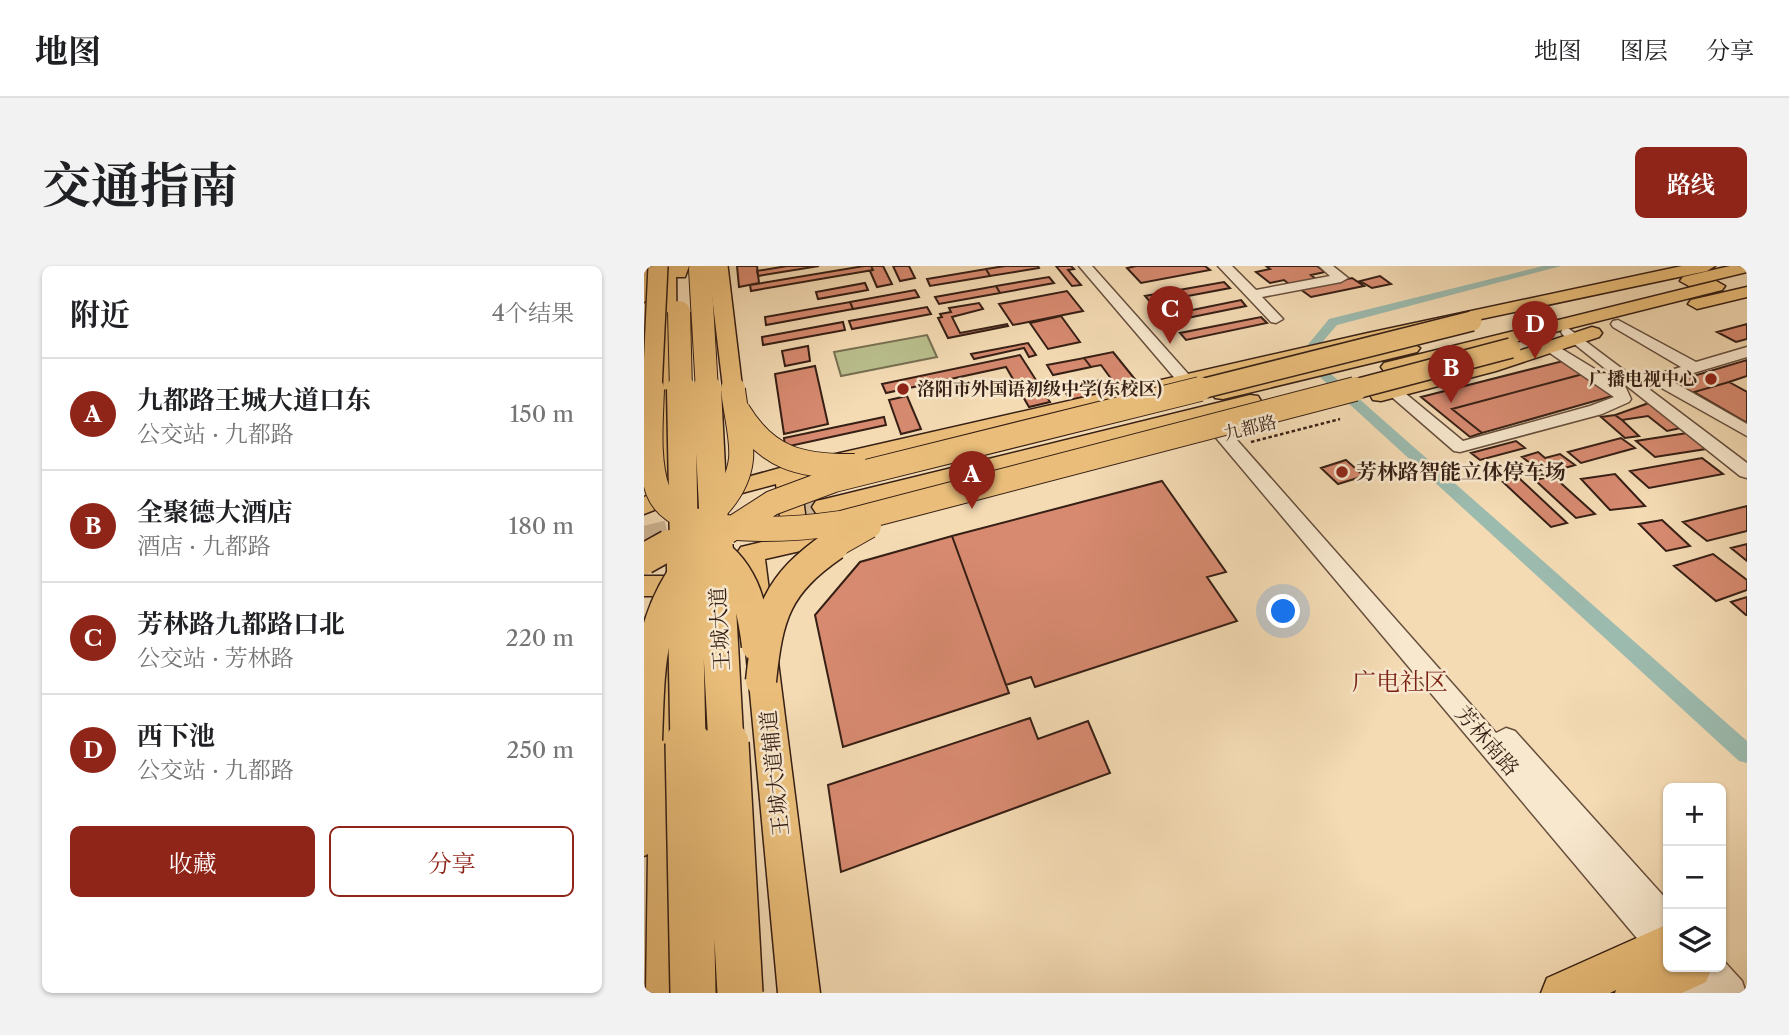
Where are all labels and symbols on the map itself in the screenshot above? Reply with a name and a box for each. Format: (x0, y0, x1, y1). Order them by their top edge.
pin: C (1147, 286, 1193, 344)
pin: D (1512, 301, 1558, 359)
pin: B (1428, 345, 1474, 403)
place label: 广播电视中心 (1589, 368, 1697, 390)
marker: 广播电视中心 (1703, 371, 1719, 387)
place label: 洛阳市外国语初级中学(东校区) (917, 378, 1162, 400)
marker: 洛阳市外国语初级中学(东校区) (895, 381, 911, 397)
street label: 九都路 (1221, 411, 1279, 445)
pin: A (949, 451, 995, 509)
place label: 芳林路智能立体停车场 (1356, 459, 1566, 484)
marker: 芳林路智能立体停车场 (1334, 464, 1350, 480)
street label: 王城大道 (705, 586, 734, 672)
your location (1266, 594, 1300, 628)
district label: 广电社区 (1352, 667, 1448, 696)
street label: 芳林南路 (1450, 701, 1524, 781)
street label: 王城大道辅道 (755, 709, 794, 837)

